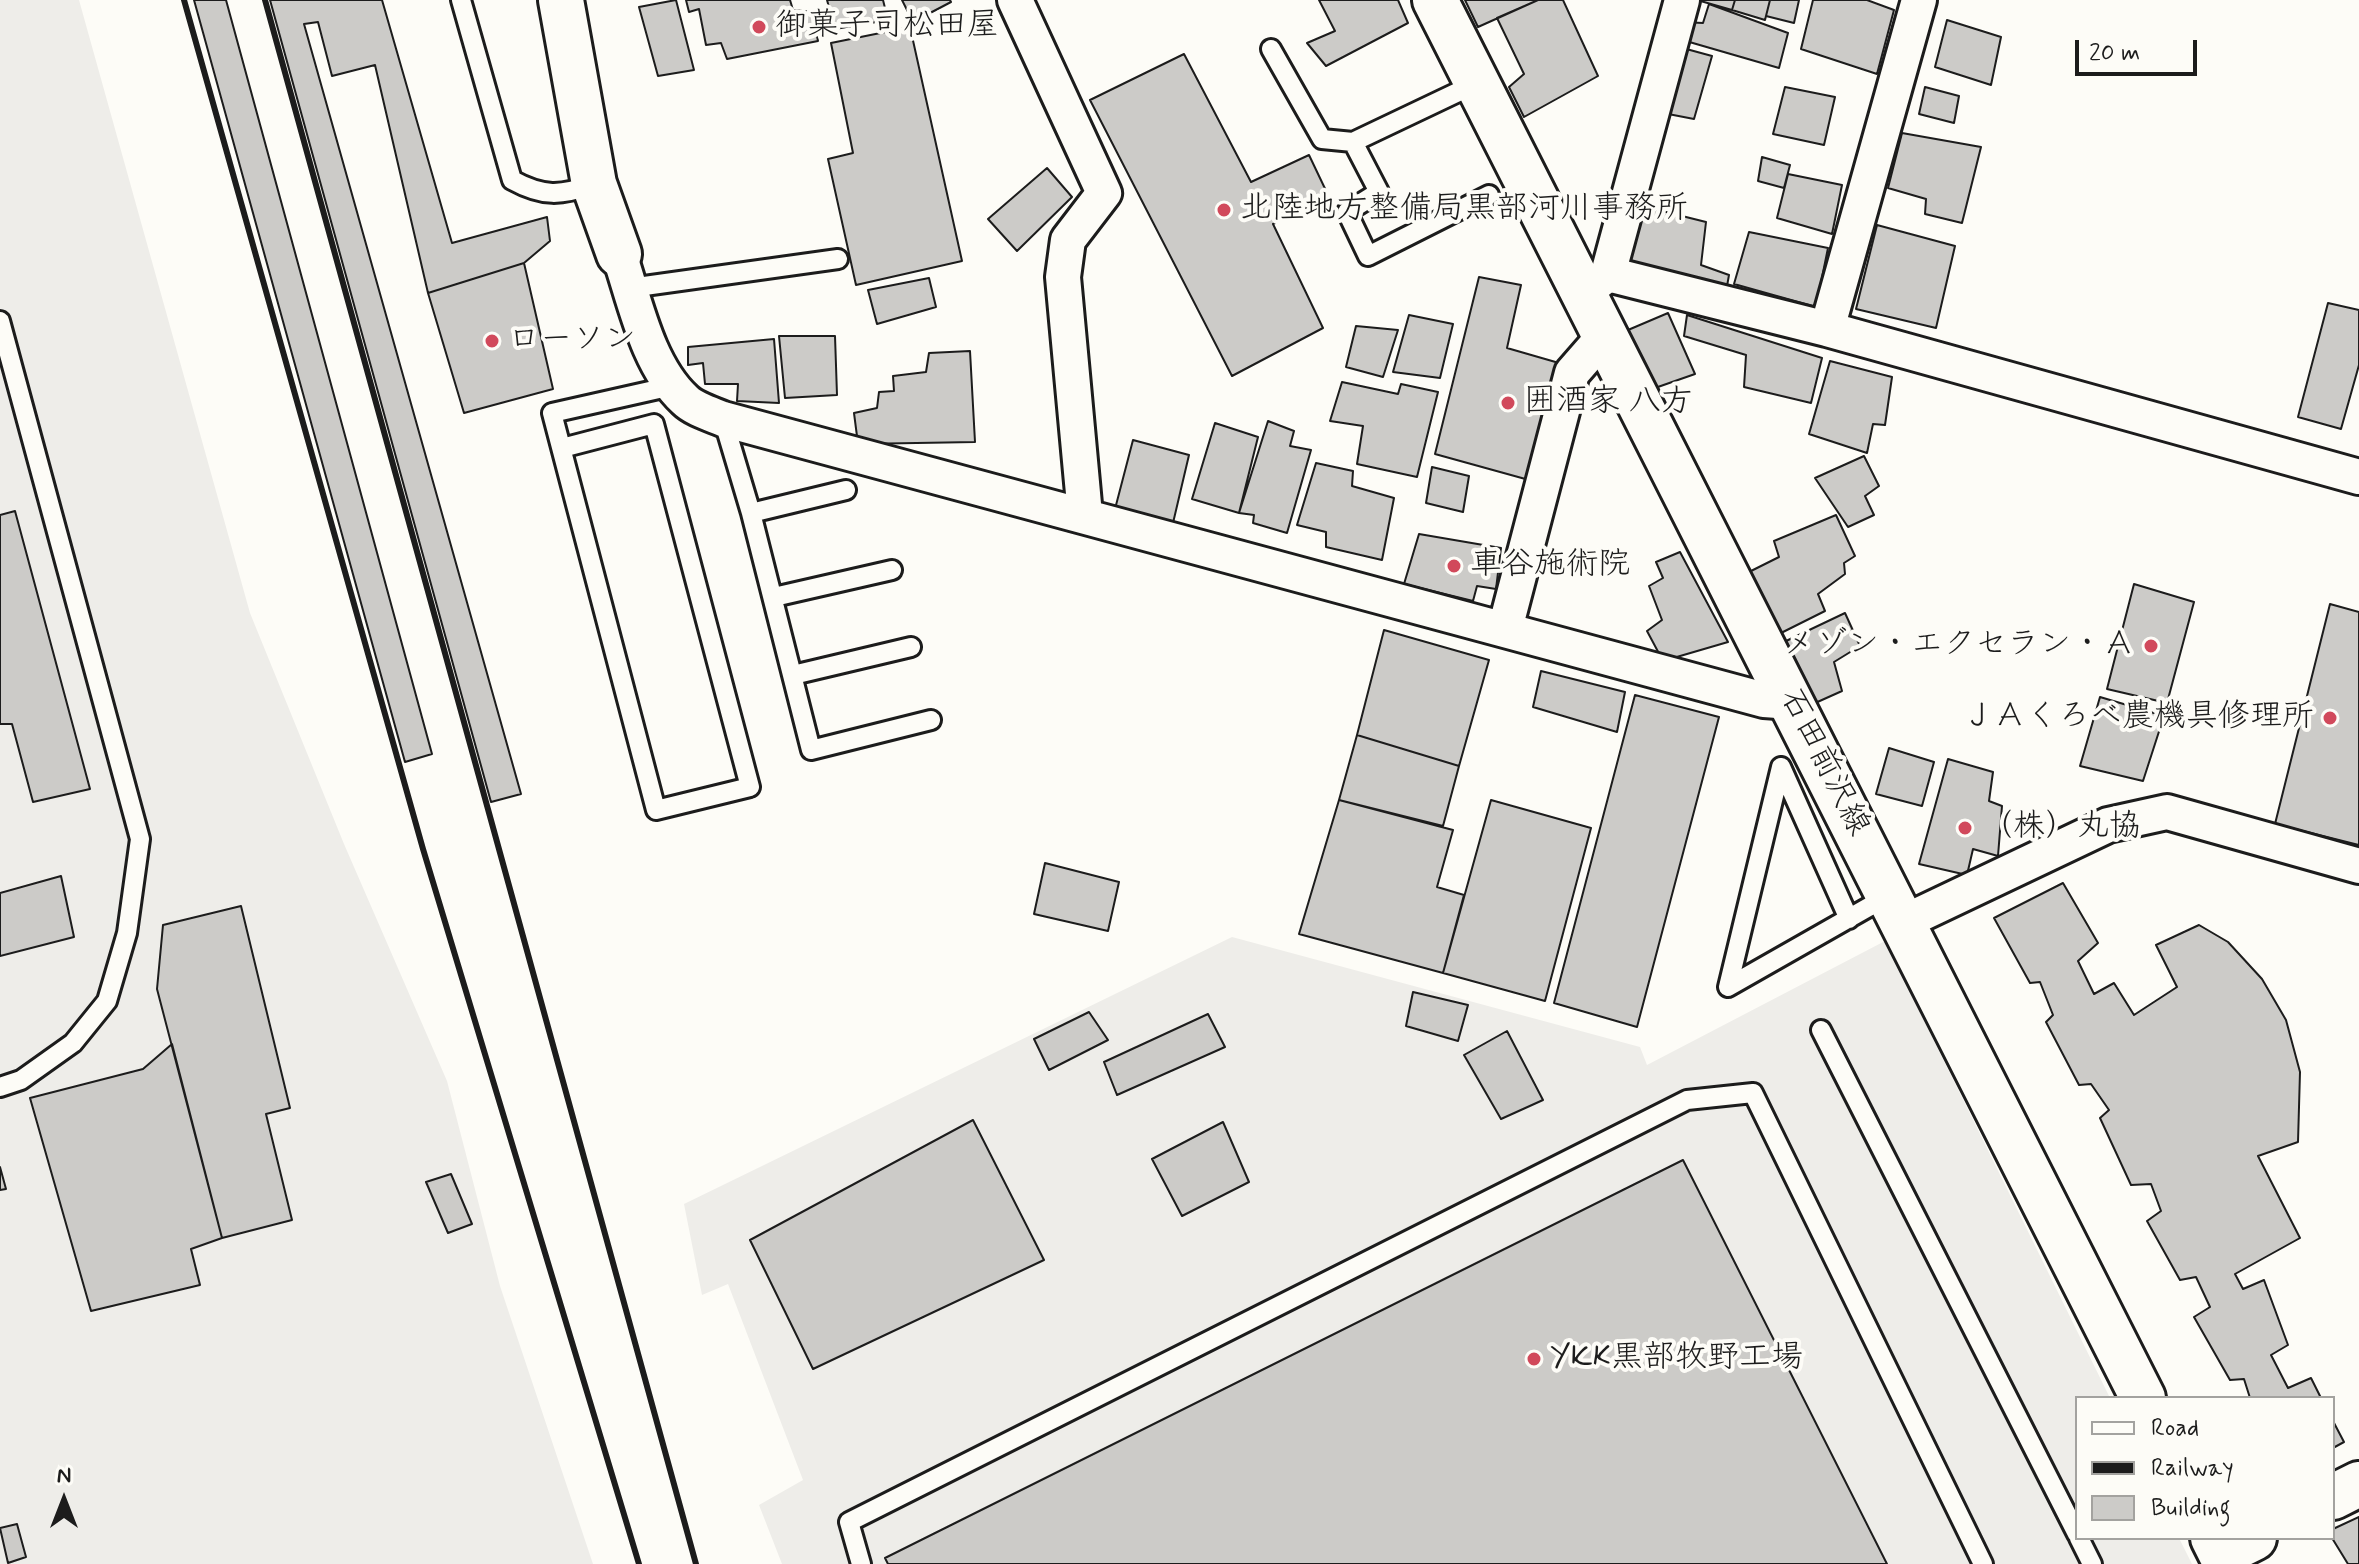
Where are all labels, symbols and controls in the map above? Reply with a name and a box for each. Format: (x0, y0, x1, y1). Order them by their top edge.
place label: 御菓子司松田屋 (775, 8, 999, 46)
marker: 御菓子司松田屋 (750, 18, 768, 36)
scale bar (2079, 24, 2201, 74)
text: 20 m (2089, 38, 2140, 69)
place label: 北陸地方整備局黒部河川事務所 (1240, 191, 1688, 229)
marker: 北陸地方整備局黒部河川事務所 (1215, 201, 1233, 219)
place label: ローソン (508, 322, 636, 360)
marker: ローソン (483, 332, 501, 350)
place label: 囲酒家 八方 (1524, 384, 1693, 422)
marker: 囲酒家 八方 (1499, 394, 1517, 412)
place label: 車谷施術院 (1470, 547, 1630, 585)
marker: 車谷施術院 (1445, 557, 1463, 575)
place label: メゾン・エクセラン・Ａ (1783, 627, 2135, 665)
marker: メゾン・エクセラン・Ａ (2142, 637, 2160, 655)
street label: 石田前沢線 (1770, 683, 1876, 843)
place label: ＪＡくろべ農機具修理所 (1962, 699, 2314, 737)
marker: ＪＡくろべ農機具修理所 (2321, 709, 2339, 727)
place label: （株）丸協 (1981, 809, 2141, 847)
marker: （株）丸協 (1956, 819, 1974, 837)
place label: YKK黒部牧野工場 (1550, 1340, 1803, 1378)
marker: YKK黒部牧野工場 (1525, 1350, 1543, 1368)
legend (2075, 1396, 2335, 1540)
text: Road (2151, 1413, 2199, 1444)
text: Railway (2151, 1453, 2234, 1484)
north arrow (24, 1460, 104, 1540)
text: N (57, 1462, 71, 1490)
text: Building (2151, 1493, 2231, 1524)

